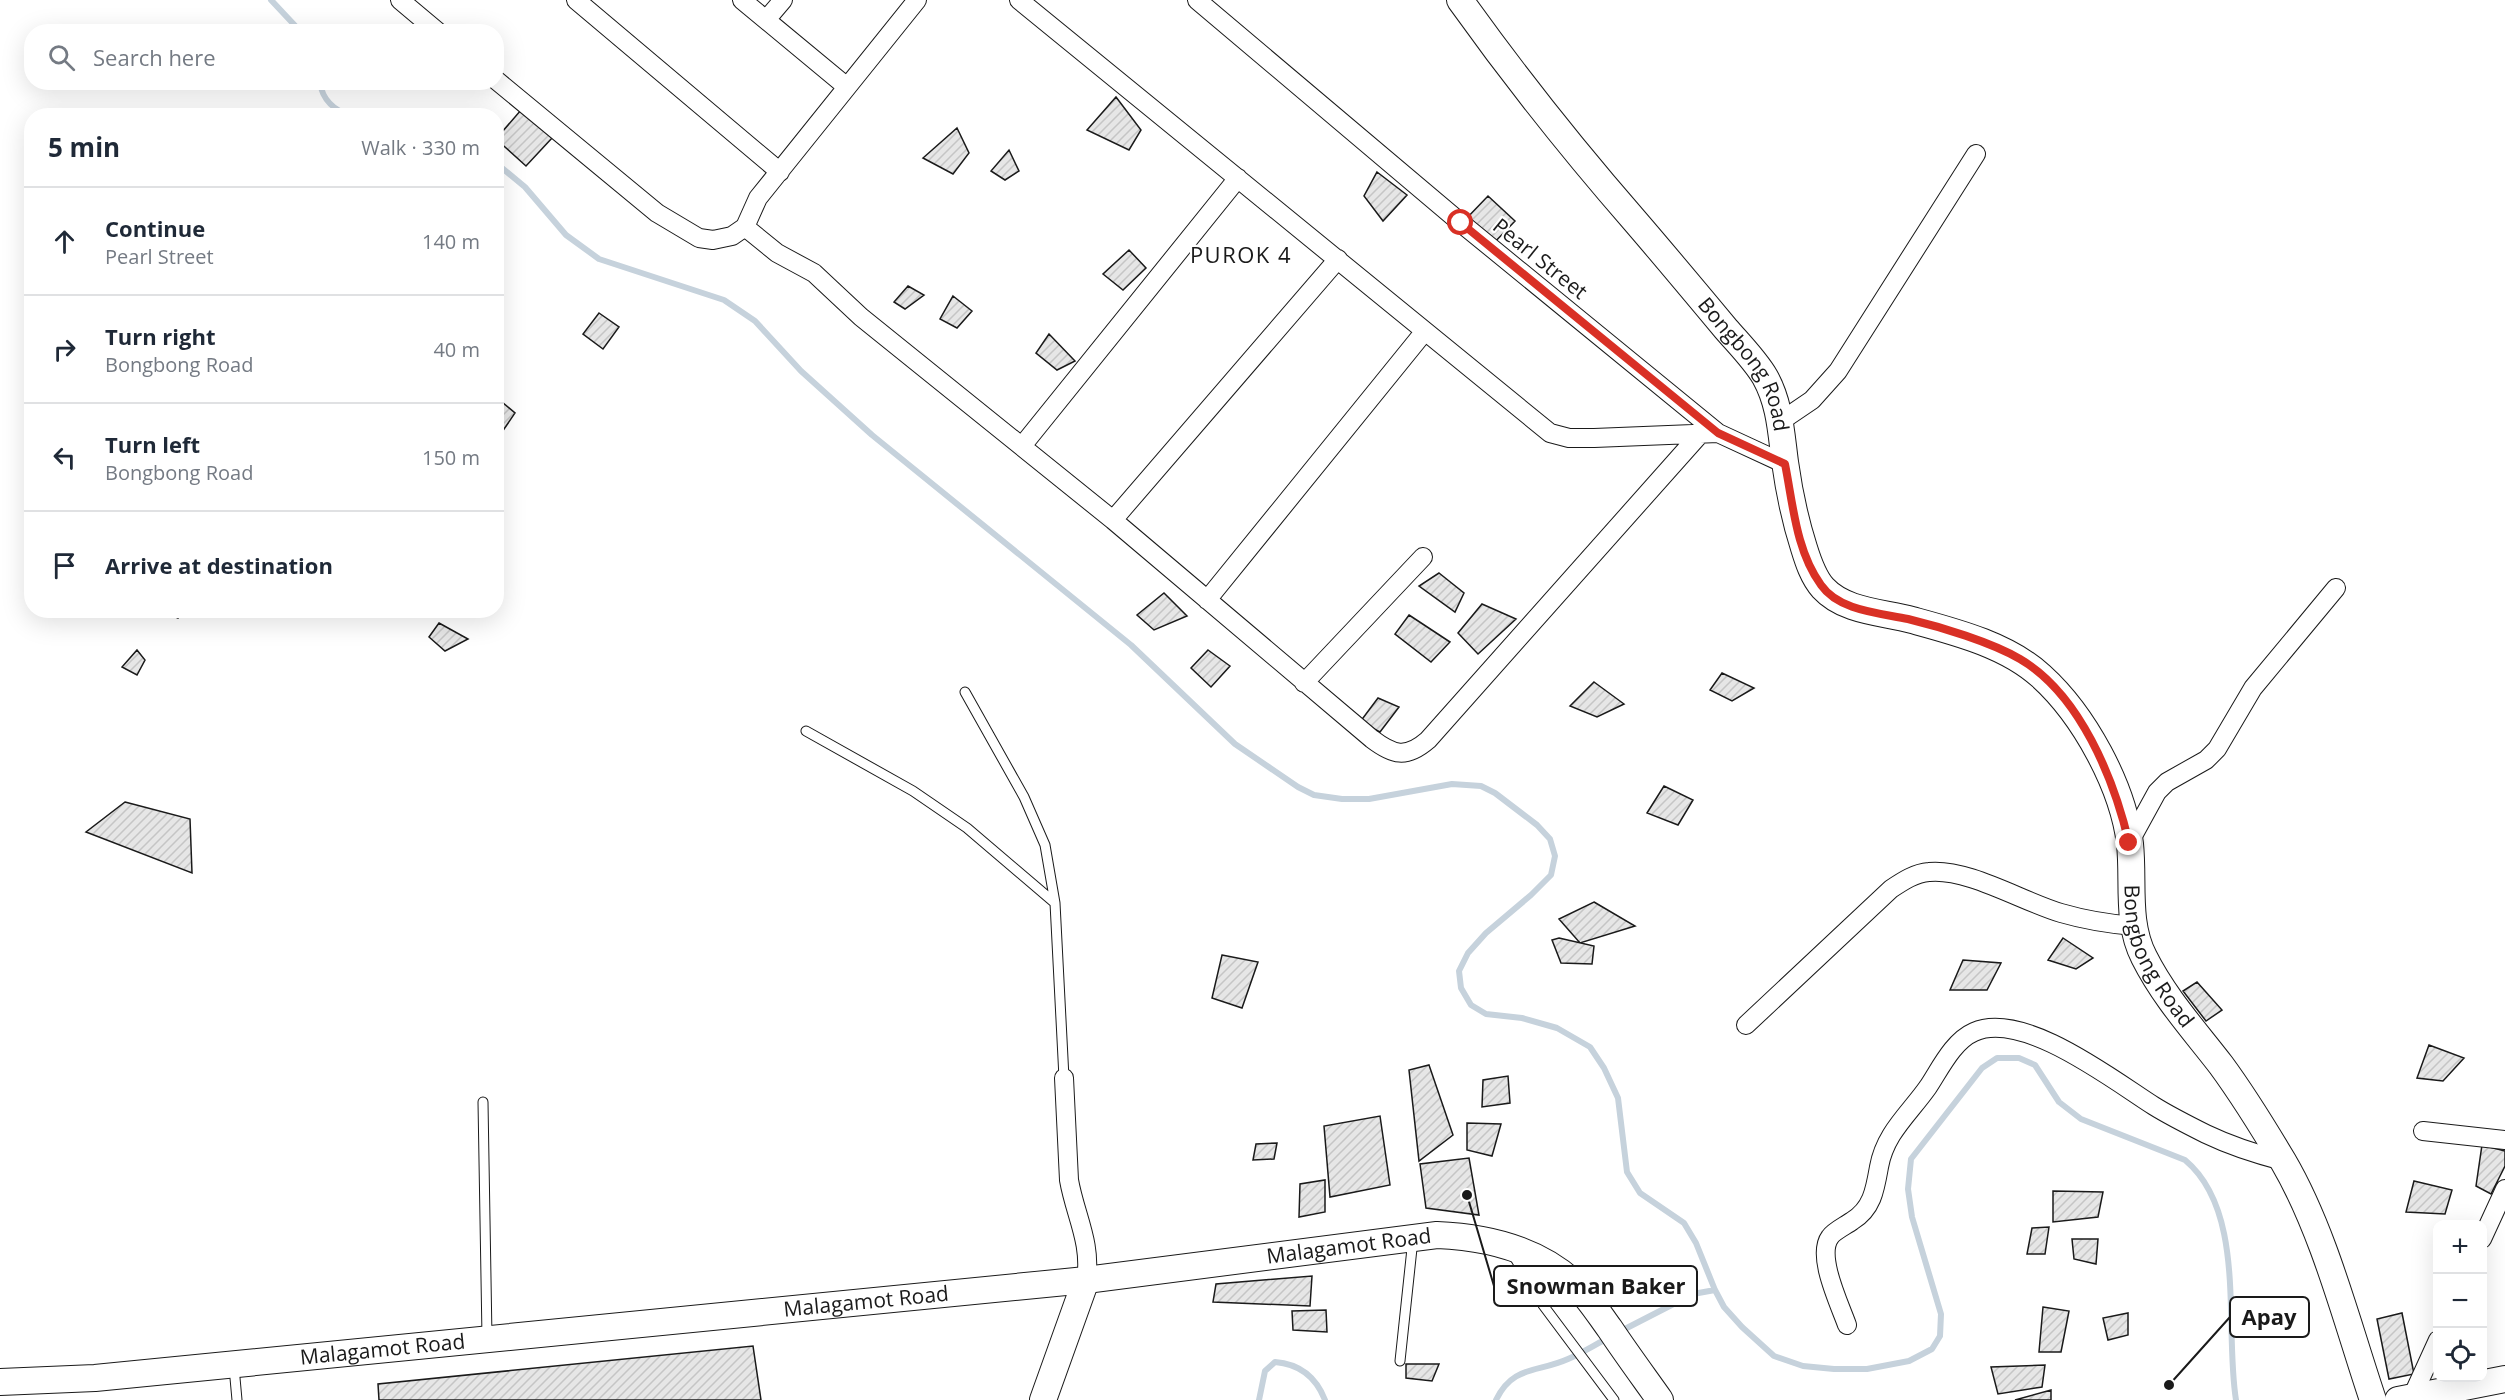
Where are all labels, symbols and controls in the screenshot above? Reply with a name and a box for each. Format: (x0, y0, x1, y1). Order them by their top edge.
search box (24, 24, 504, 90)
icon: search (45, 41, 78, 74)
text: Search here (93, 42, 216, 72)
text: 5 min (48, 129, 120, 165)
text: Walk · 330 m (361, 134, 480, 161)
route start (1447, 209, 1473, 235)
street label: Pearl Street (1487, 211, 1594, 305)
text: Continue (105, 213, 205, 243)
icon: ahead (48, 225, 81, 258)
text: 140 m (422, 228, 480, 255)
district label: PUROK 4 (1190, 239, 1292, 269)
text: Pearl Street (105, 243, 214, 270)
street label: Bongbong Road (1692, 291, 1796, 433)
text: Turn right (105, 321, 216, 351)
icon: right (48, 333, 81, 366)
text: 40 m (433, 336, 480, 363)
text: Bongbong Road (105, 351, 253, 378)
text: Turn left (105, 429, 200, 459)
icon: left (48, 441, 81, 474)
text: 150 m (422, 444, 480, 471)
text: Bongbong Road (105, 459, 253, 486)
icon: arrive (48, 549, 81, 582)
text: Arrive at destination (105, 550, 333, 580)
route end (2115, 829, 2141, 855)
street label: Bongbong Road (2118, 884, 2201, 1033)
map controls (2433, 1220, 2487, 1382)
button: + (2433, 1220, 2487, 1274)
street label: Malagamot Road (1265, 1221, 1433, 1270)
callout: Snowman Baker (1494, 1266, 1697, 1306)
text: Snowman Baker (1507, 1270, 1685, 1300)
button: − (2433, 1274, 2487, 1328)
street label: Malagamot Road (782, 1279, 950, 1323)
callout: Apay (2230, 1297, 2309, 1337)
text: Apay (2242, 1301, 2297, 1331)
street label: Malagamot Road (299, 1326, 466, 1371)
button: locate (2433, 1328, 2487, 1382)

